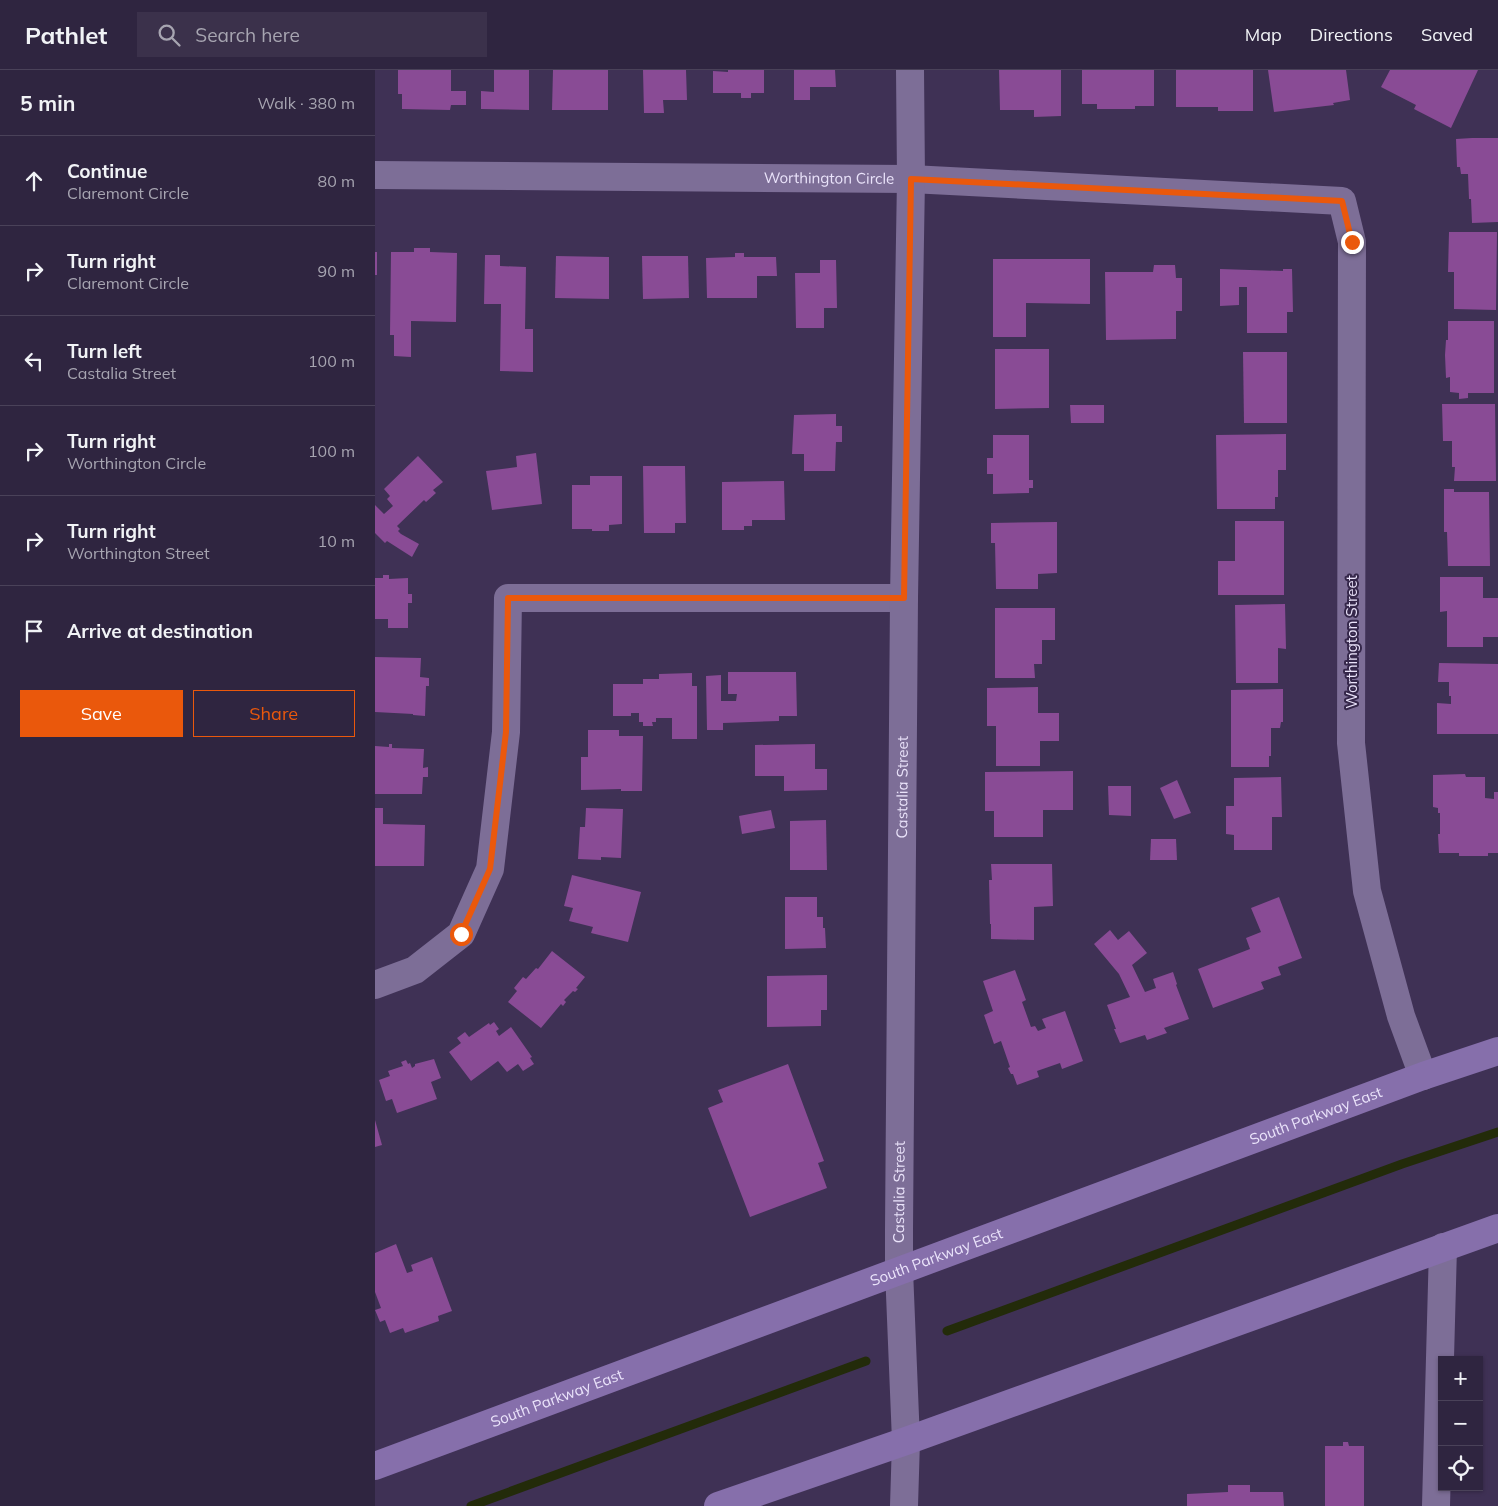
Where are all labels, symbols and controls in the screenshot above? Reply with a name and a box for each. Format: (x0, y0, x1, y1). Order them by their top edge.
search box (137, 12, 487, 57)
text: Pathlet (25, 20, 107, 50)
icon: search (155, 21, 183, 49)
text: Search here (195, 23, 300, 47)
text: Map (1245, 23, 1282, 46)
text: Directions (1310, 23, 1393, 46)
text: Saved (1421, 23, 1473, 46)
text: 5 min (20, 90, 75, 116)
text: Walk · 380 m (257, 93, 355, 113)
text: Continue (67, 159, 147, 183)
icon: ahead (20, 167, 48, 195)
street label: Worthington Circle (764, 168, 894, 188)
text: 80 m (318, 171, 355, 191)
text: Claremont Circle (67, 183, 189, 203)
route end (1341, 231, 1364, 254)
text: Turn right (67, 249, 156, 273)
icon: right (20, 257, 48, 285)
text: 90 m (318, 261, 355, 281)
text: Claremont Circle (67, 273, 189, 293)
text: Turn left (67, 339, 142, 363)
icon: left (20, 347, 48, 375)
text: 100 m (308, 351, 355, 371)
text: Castalia Street (67, 363, 176, 383)
text: Turn right (67, 429, 156, 453)
icon: right (20, 437, 48, 465)
text: 100 m (308, 441, 355, 461)
text: Worthington Circle (67, 453, 206, 473)
text: Turn right (67, 519, 156, 543)
icon: right (20, 527, 48, 555)
text: 10 m (318, 531, 355, 551)
text: Worthington Street (67, 543, 209, 563)
street label: Worthington Street (1342, 575, 1361, 709)
icon: arrive (20, 617, 48, 645)
text: Arrive at destination (67, 619, 253, 643)
button: Save (20, 690, 183, 737)
button: Share (193, 690, 355, 737)
street label: Castalia Street (892, 736, 912, 838)
route start (450, 923, 473, 946)
street label: South Parkway East (1247, 1082, 1385, 1149)
street label: Castalia Street (889, 1141, 909, 1243)
street label: South Parkway East (867, 1223, 1005, 1290)
map controls (1438, 1356, 1483, 1491)
button: + (1438, 1356, 1483, 1401)
street label: South Parkway East (488, 1365, 626, 1431)
button: − (1438, 1401, 1483, 1446)
button: locate (1438, 1446, 1483, 1491)

